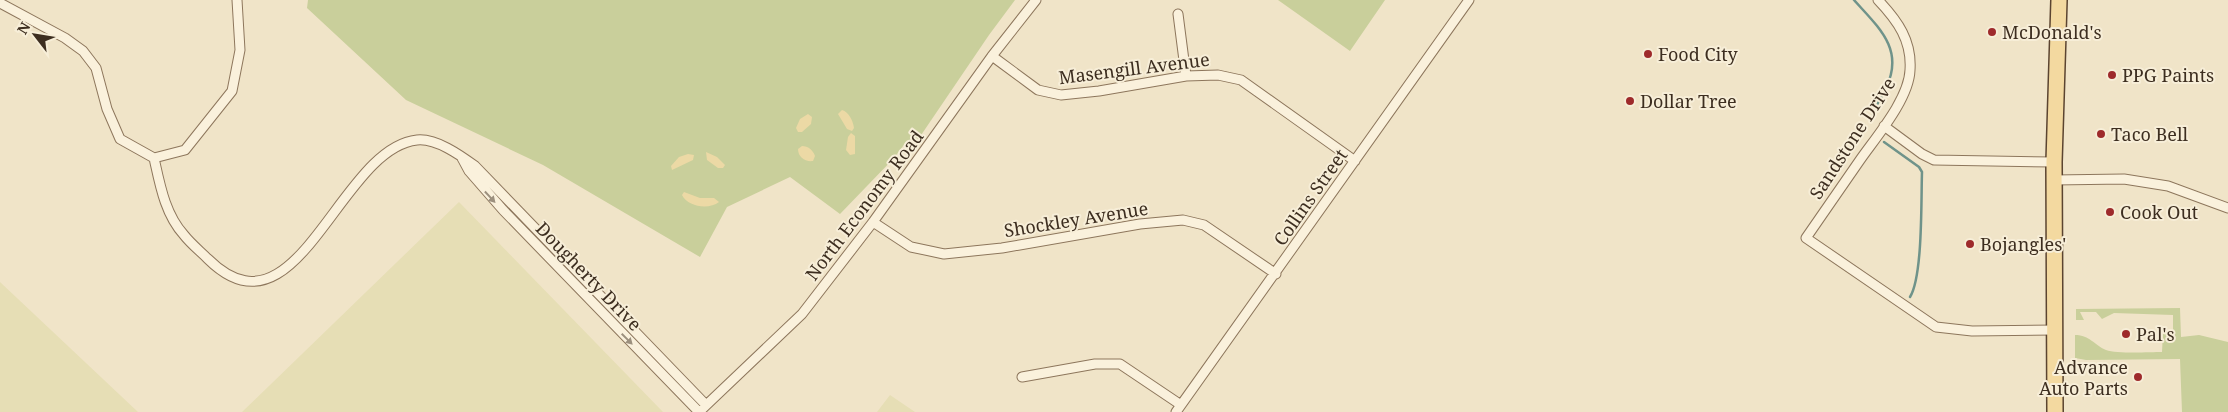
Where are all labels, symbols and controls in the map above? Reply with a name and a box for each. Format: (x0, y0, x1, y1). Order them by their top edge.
north arrow (10, 10, 60, 60)
text: N (12, 18, 34, 38)
place label: McDonald's (2002, 20, 2102, 44)
marker: McDonald's (1986, 26, 1998, 38)
place label: Food City (1658, 42, 1739, 66)
street label: Masengill Avenue (1057, 47, 1211, 89)
marker: Food City (1642, 48, 1654, 60)
place label: PPG Paints (2122, 63, 2214, 87)
marker: PPG Paints (2106, 69, 2118, 81)
street label: Sandstone Drive (1804, 72, 1900, 204)
place label: Dollar Tree (1640, 89, 1737, 113)
marker: Dollar Tree (1624, 95, 1636, 107)
place label: Taco Bell (2111, 122, 2189, 146)
street label: North Economy Road (800, 125, 928, 285)
marker: Taco Bell (2095, 128, 2107, 140)
street label: Collins Street (1268, 144, 1352, 250)
one-way arrow (484, 190, 496, 202)
street label: Shockley Avenue (1002, 196, 1150, 242)
place label: Cook Out (2120, 200, 2198, 224)
marker: Cook Out (2104, 206, 2116, 218)
street label: Dougherty Drive (531, 216, 647, 336)
place label: Bojangles' (1980, 232, 2066, 256)
marker: Bojangles' (1964, 238, 1976, 250)
place label: Pal's (2136, 322, 2175, 346)
marker: Pal's (2120, 328, 2132, 340)
one-way arrow (621, 332, 633, 344)
place label: Advance Auto Parts (2039, 355, 2128, 400)
marker: Advance Auto Parts (2132, 371, 2144, 383)

